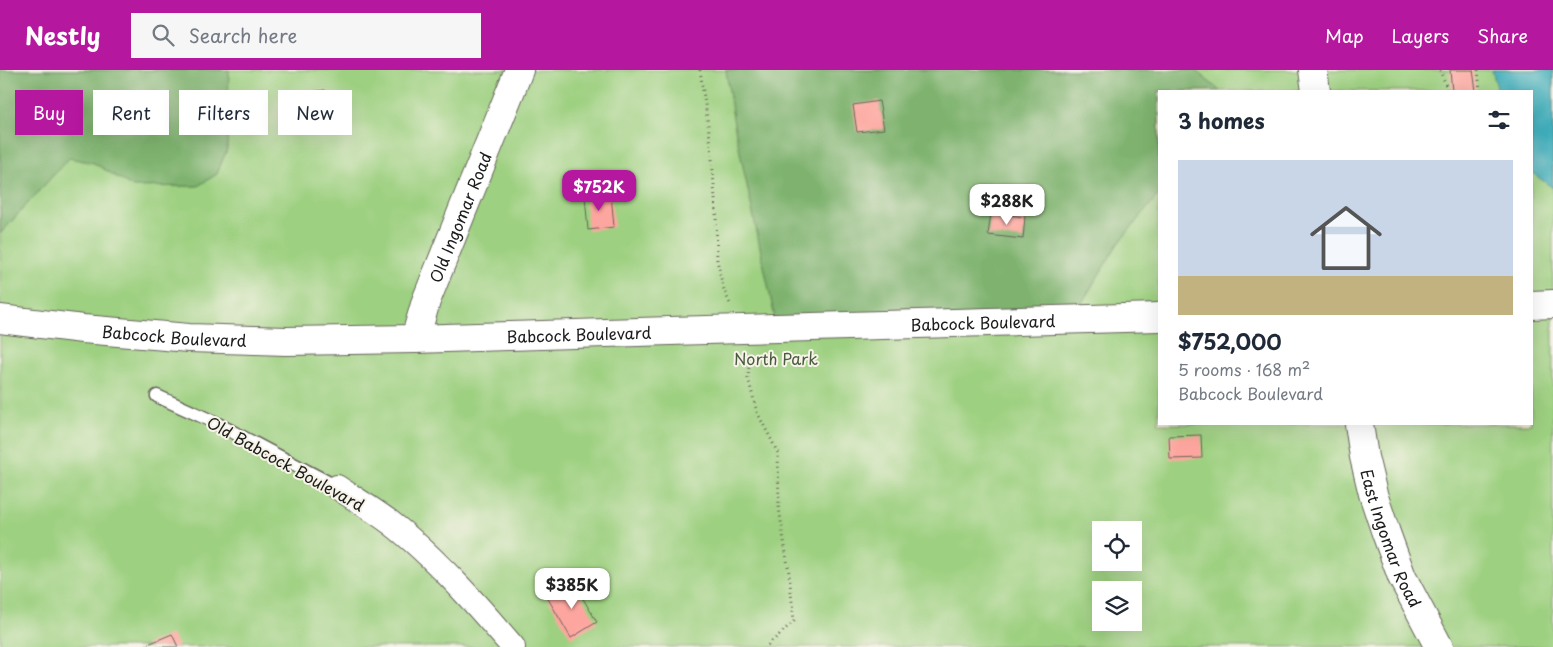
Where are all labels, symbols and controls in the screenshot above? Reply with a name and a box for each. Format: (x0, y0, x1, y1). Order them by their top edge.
search box (131, 13, 481, 58)
text: Nestly (25, 17, 101, 53)
icon: search (149, 21, 177, 49)
text: Search here (189, 21, 297, 49)
text: Map (1325, 22, 1364, 49)
text: Layers (1392, 22, 1449, 49)
text: Share (1477, 22, 1528, 49)
chip: Buy (15, 90, 83, 135)
chip: Rent (93, 90, 169, 135)
chip: Filters (179, 90, 268, 135)
chip: New (278, 90, 352, 135)
text: 3 homes (1178, 104, 1265, 136)
icon: filters (1485, 106, 1513, 134)
street label: Old Ingomar Road (423, 148, 497, 286)
pin: $752K (564, 170, 634, 212)
text: $752K (573, 174, 625, 198)
pin: $288K (972, 184, 1042, 226)
text: $288K (981, 188, 1033, 212)
icon: home (1301, 193, 1391, 283)
street label: Babcock Boulevard (910, 308, 1056, 336)
street label: Babcock Boulevard (101, 319, 247, 352)
street label: Babcock Boulevard (506, 320, 652, 348)
text: $752,000 (1178, 325, 1282, 357)
park label: North Park (734, 346, 818, 370)
text: 5 rooms · 168 m² (1178, 357, 1310, 381)
text: Babcock Boulevard (1178, 381, 1323, 405)
street label: Old Babcock Boulevard (203, 410, 369, 517)
street label: East Ingomar Road (1355, 467, 1428, 611)
map controls (1092, 521, 1142, 631)
button: locate (1092, 521, 1142, 571)
pin: $385K (537, 568, 607, 610)
text: $385K (546, 572, 598, 596)
button: layers (1092, 581, 1142, 631)

